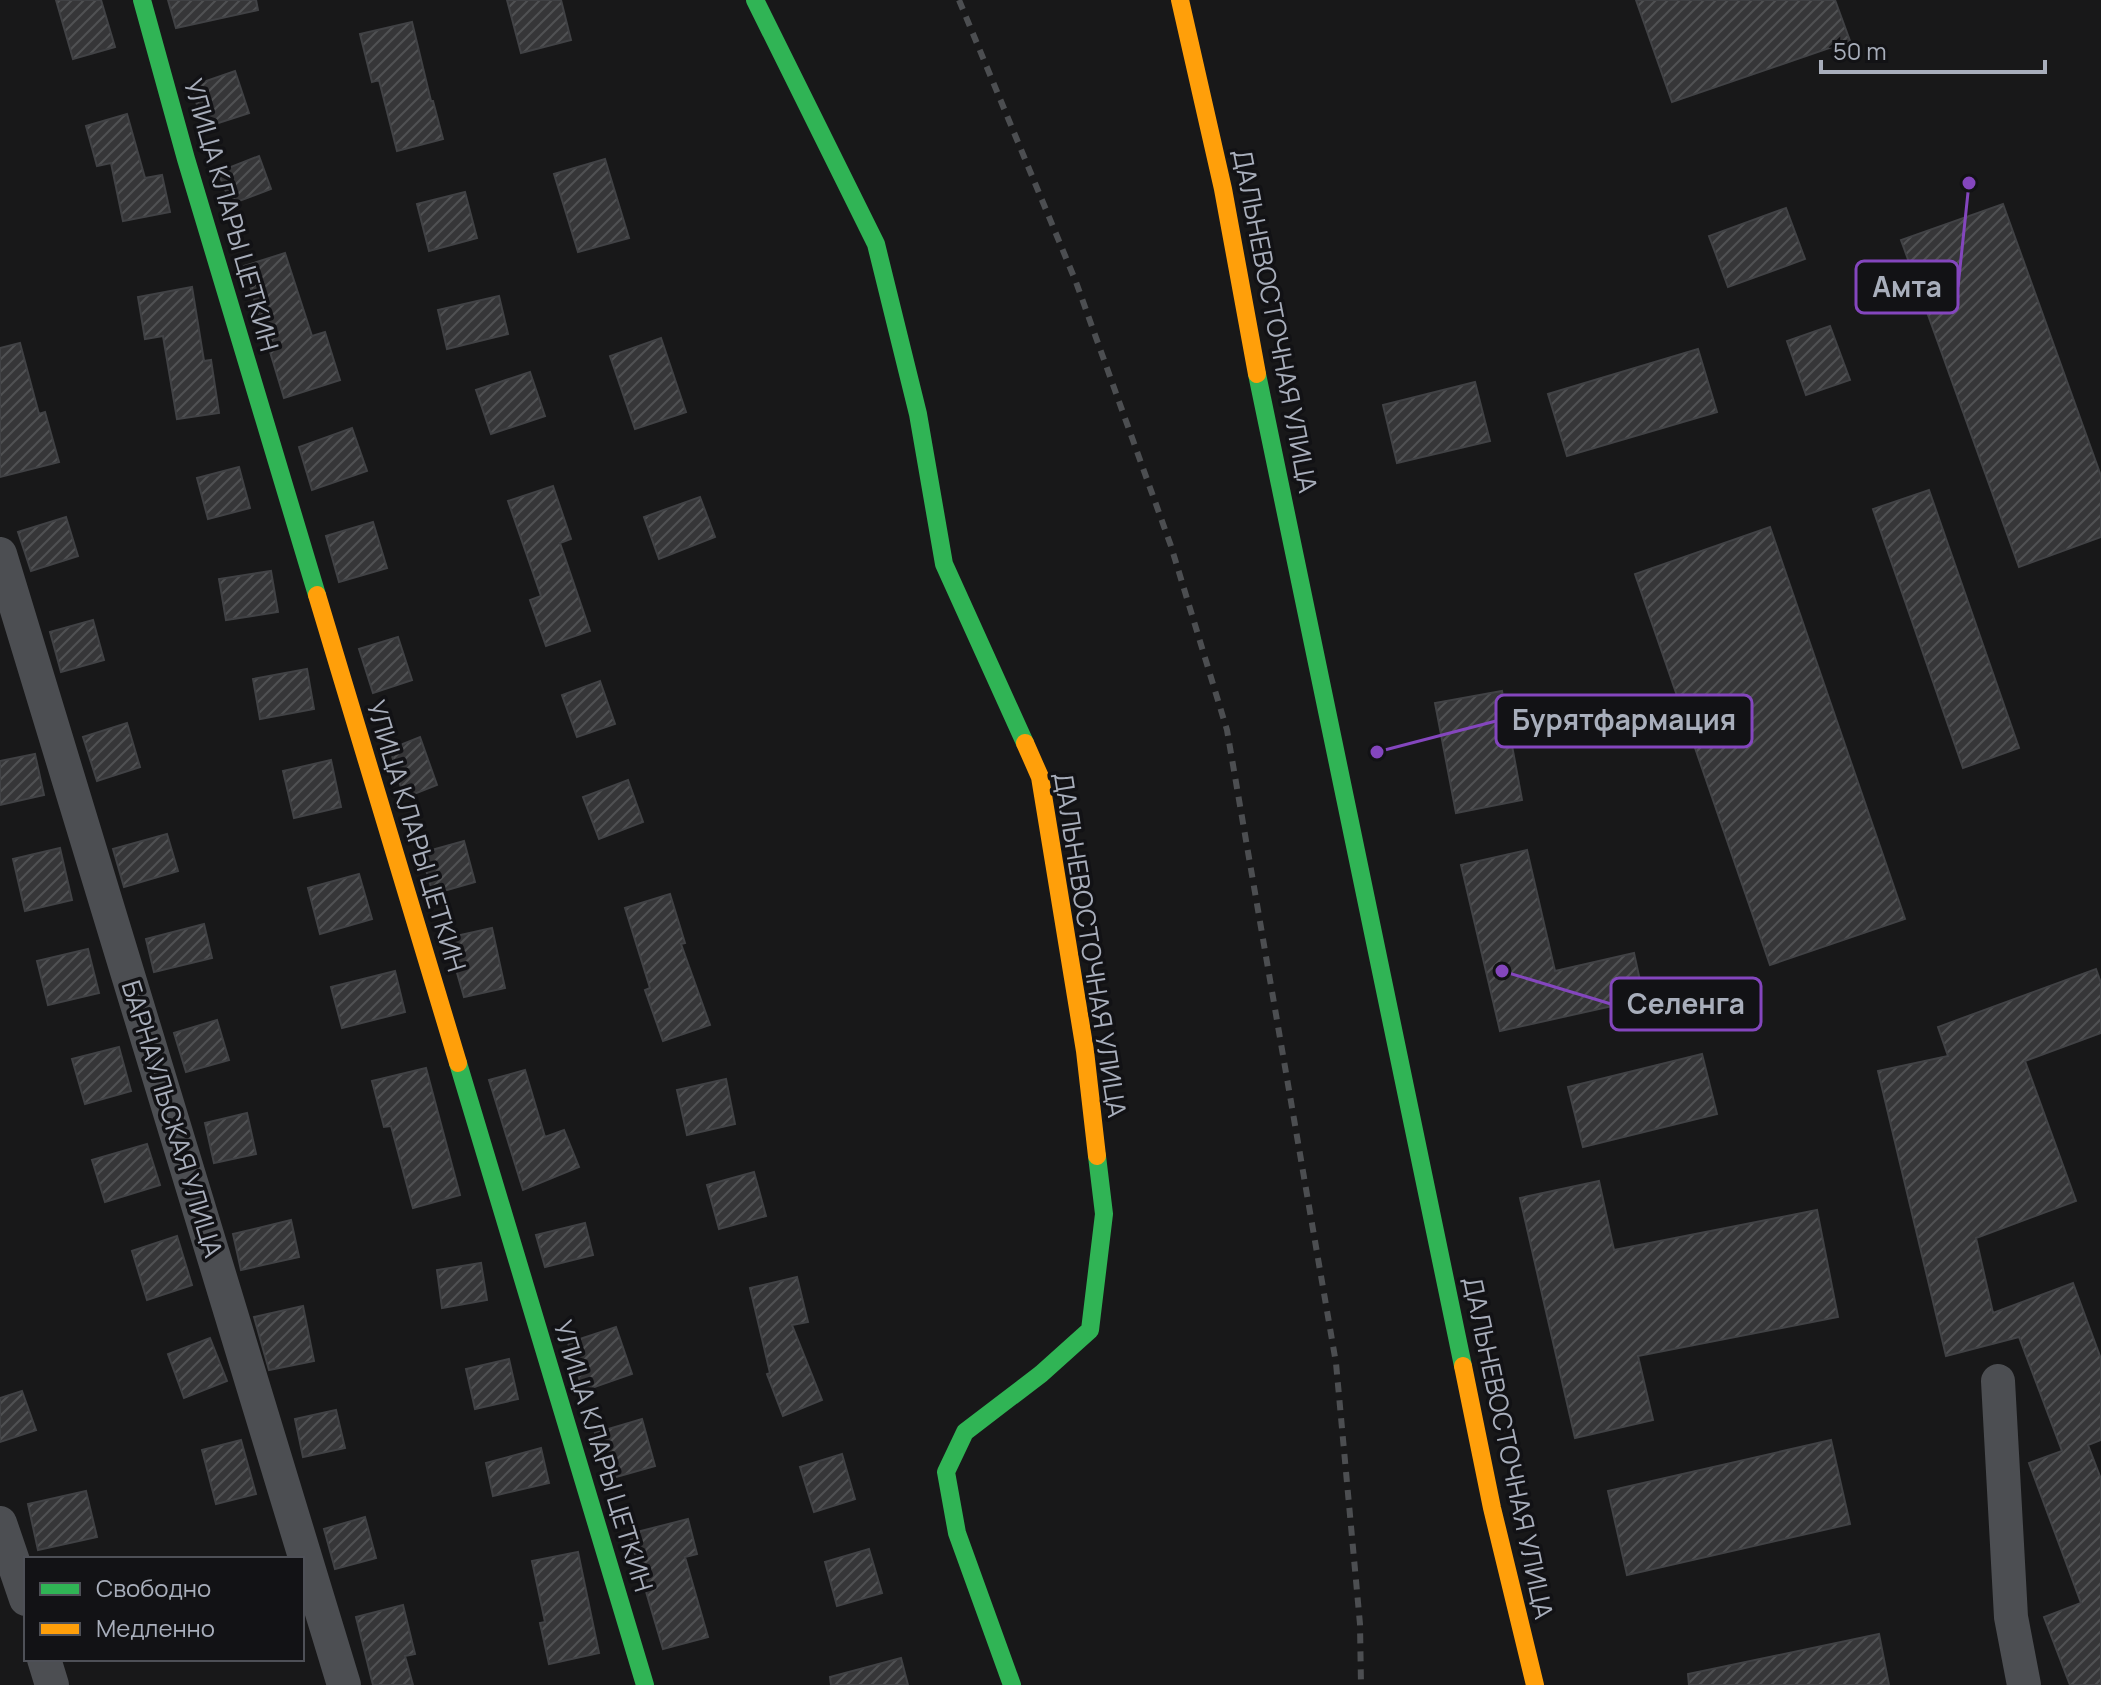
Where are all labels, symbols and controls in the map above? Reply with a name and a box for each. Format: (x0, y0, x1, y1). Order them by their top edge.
scale bar (1821, 24, 2045, 74)
text: 50 m (1833, 34, 1887, 67)
street label: УЛИЦА КЛАРЫ ЦЕТКИН (176, 74, 288, 355)
street label: ДАЛЬНЕВОСТОЧНАЯ УЛИЦА (1225, 146, 1327, 496)
callout: Амта (1856, 261, 1958, 313)
text: Амта (1872, 267, 1942, 305)
callout: Бурятфармация (1496, 695, 1752, 747)
street label: УЛИЦА КЛАРЫ ЦЕТКИН (359, 696, 475, 976)
text: Бурятфармация (1512, 700, 1736, 738)
street label: ДАЛЬНЕВОСТОЧНАЯ УЛИЦА (1046, 770, 1136, 1120)
street label: БАРНАУЛЬСКАЯ УЛИЦА (114, 976, 232, 1262)
callout: Селенга (1611, 978, 1761, 1030)
text: Селенга (1627, 984, 1745, 1022)
street label: ДАЛЬНЕВОСТОЧНАЯ УЛИЦА (1455, 1273, 1563, 1622)
street label: УЛИЦА КЛАРЫ ЦЕТКИН (546, 1316, 662, 1596)
legend (24, 1557, 304, 1661)
text: Свободно (96, 1571, 211, 1604)
text: Медленно (96, 1611, 215, 1644)

